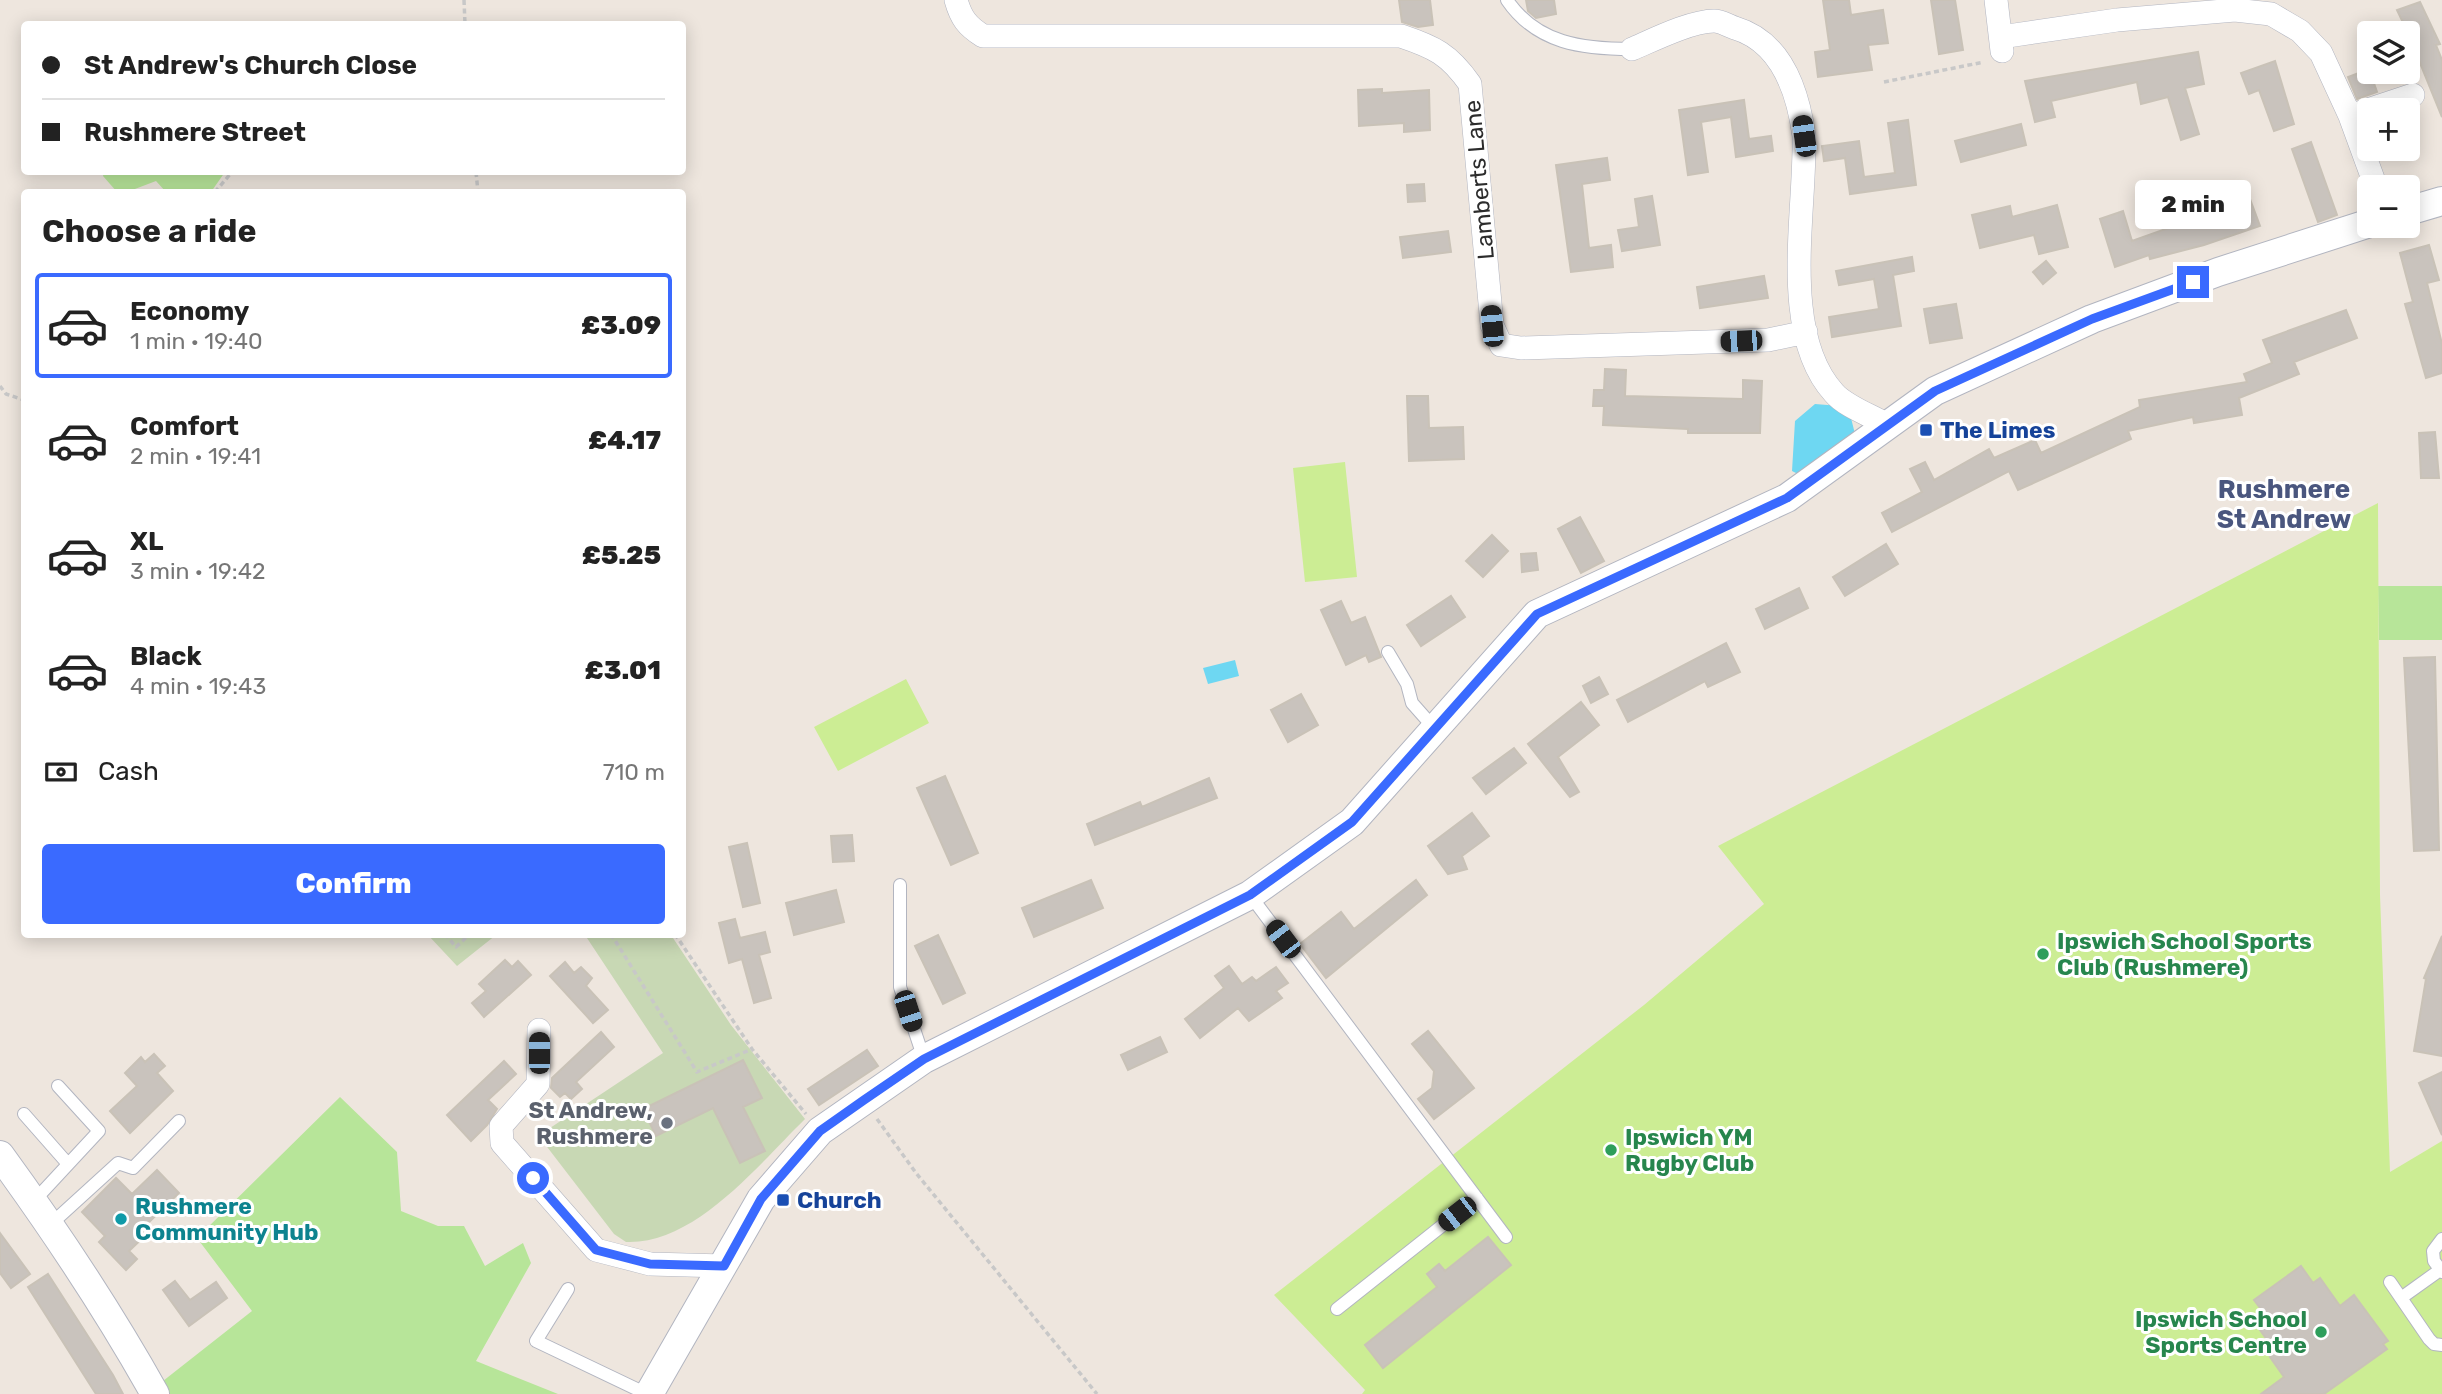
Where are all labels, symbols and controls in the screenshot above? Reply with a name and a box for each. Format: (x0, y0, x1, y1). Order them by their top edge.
map controls (2357, 21, 2420, 238)
button: layers (2357, 21, 2420, 84)
text: St Andrew's Church Close (84, 50, 417, 81)
button: + (2357, 98, 2420, 161)
street label: Lamberts Lane (1458, 99, 1500, 261)
car (1791, 114, 1818, 158)
text: Rushmere Street (84, 117, 306, 148)
button: − (2357, 175, 2420, 238)
callout: 2 min (2135, 180, 2251, 230)
text: 2 min (2161, 190, 2225, 218)
text: Choose a ride (42, 212, 256, 250)
route end (2177, 266, 2209, 298)
icon: car (46, 294, 109, 357)
text: Economy (130, 296, 249, 327)
car (1480, 304, 1505, 348)
text: £3.09 (581, 310, 661, 341)
text: 1 min · 19:40 (130, 327, 263, 355)
car (1720, 330, 1763, 352)
icon: car (46, 409, 109, 472)
text: Comfort (130, 411, 239, 442)
place label: The Limes (1940, 416, 2056, 444)
marker: The Limes (1918, 422, 1934, 438)
text: £4.17 (588, 425, 661, 456)
text: 2 min · 19:41 (130, 442, 261, 470)
district label: Rushmere St Andrew (2217, 474, 2351, 535)
icon: car (46, 524, 109, 587)
text: XL (130, 526, 163, 557)
text: £5.25 (582, 540, 661, 571)
text: 3 min · 19:42 (130, 557, 265, 585)
icon: car (46, 639, 109, 702)
text: Black (130, 641, 202, 672)
text: £3.01 (584, 655, 661, 686)
text: 4 min · 19:43 (130, 672, 266, 700)
icon: cash (42, 753, 80, 791)
text: Cash (98, 756, 159, 787)
text: 710 m (603, 758, 665, 786)
button: Confirm (42, 844, 665, 924)
car (1262, 916, 1305, 962)
place label: Ipswich School Sports Club (Rushmere) (2057, 927, 2312, 981)
marker: Ipswich School Sports Club (Rushmere) (2035, 946, 2051, 962)
car (892, 988, 925, 1034)
car (529, 1032, 550, 1074)
place label: St Andrew, Rushmere (528, 1096, 653, 1150)
marker: St Andrew, Rushmere (659, 1115, 675, 1131)
place label: Ipswich YM Rugby Club (1625, 1123, 1754, 1177)
marker: Ipswich YM Rugby Club (1603, 1142, 1619, 1158)
route start (517, 1162, 549, 1194)
place label: Church (797, 1186, 882, 1214)
place label: Rushmere Community Hub (135, 1192, 319, 1246)
marker: Church (775, 1192, 791, 1208)
car (1434, 1193, 1481, 1235)
marker: Rushmere Community Hub (113, 1211, 129, 1227)
place label: Ipswich School Sports Centre (2135, 1305, 2307, 1359)
marker: Ipswich School Sports Centre (2313, 1324, 2329, 1340)

